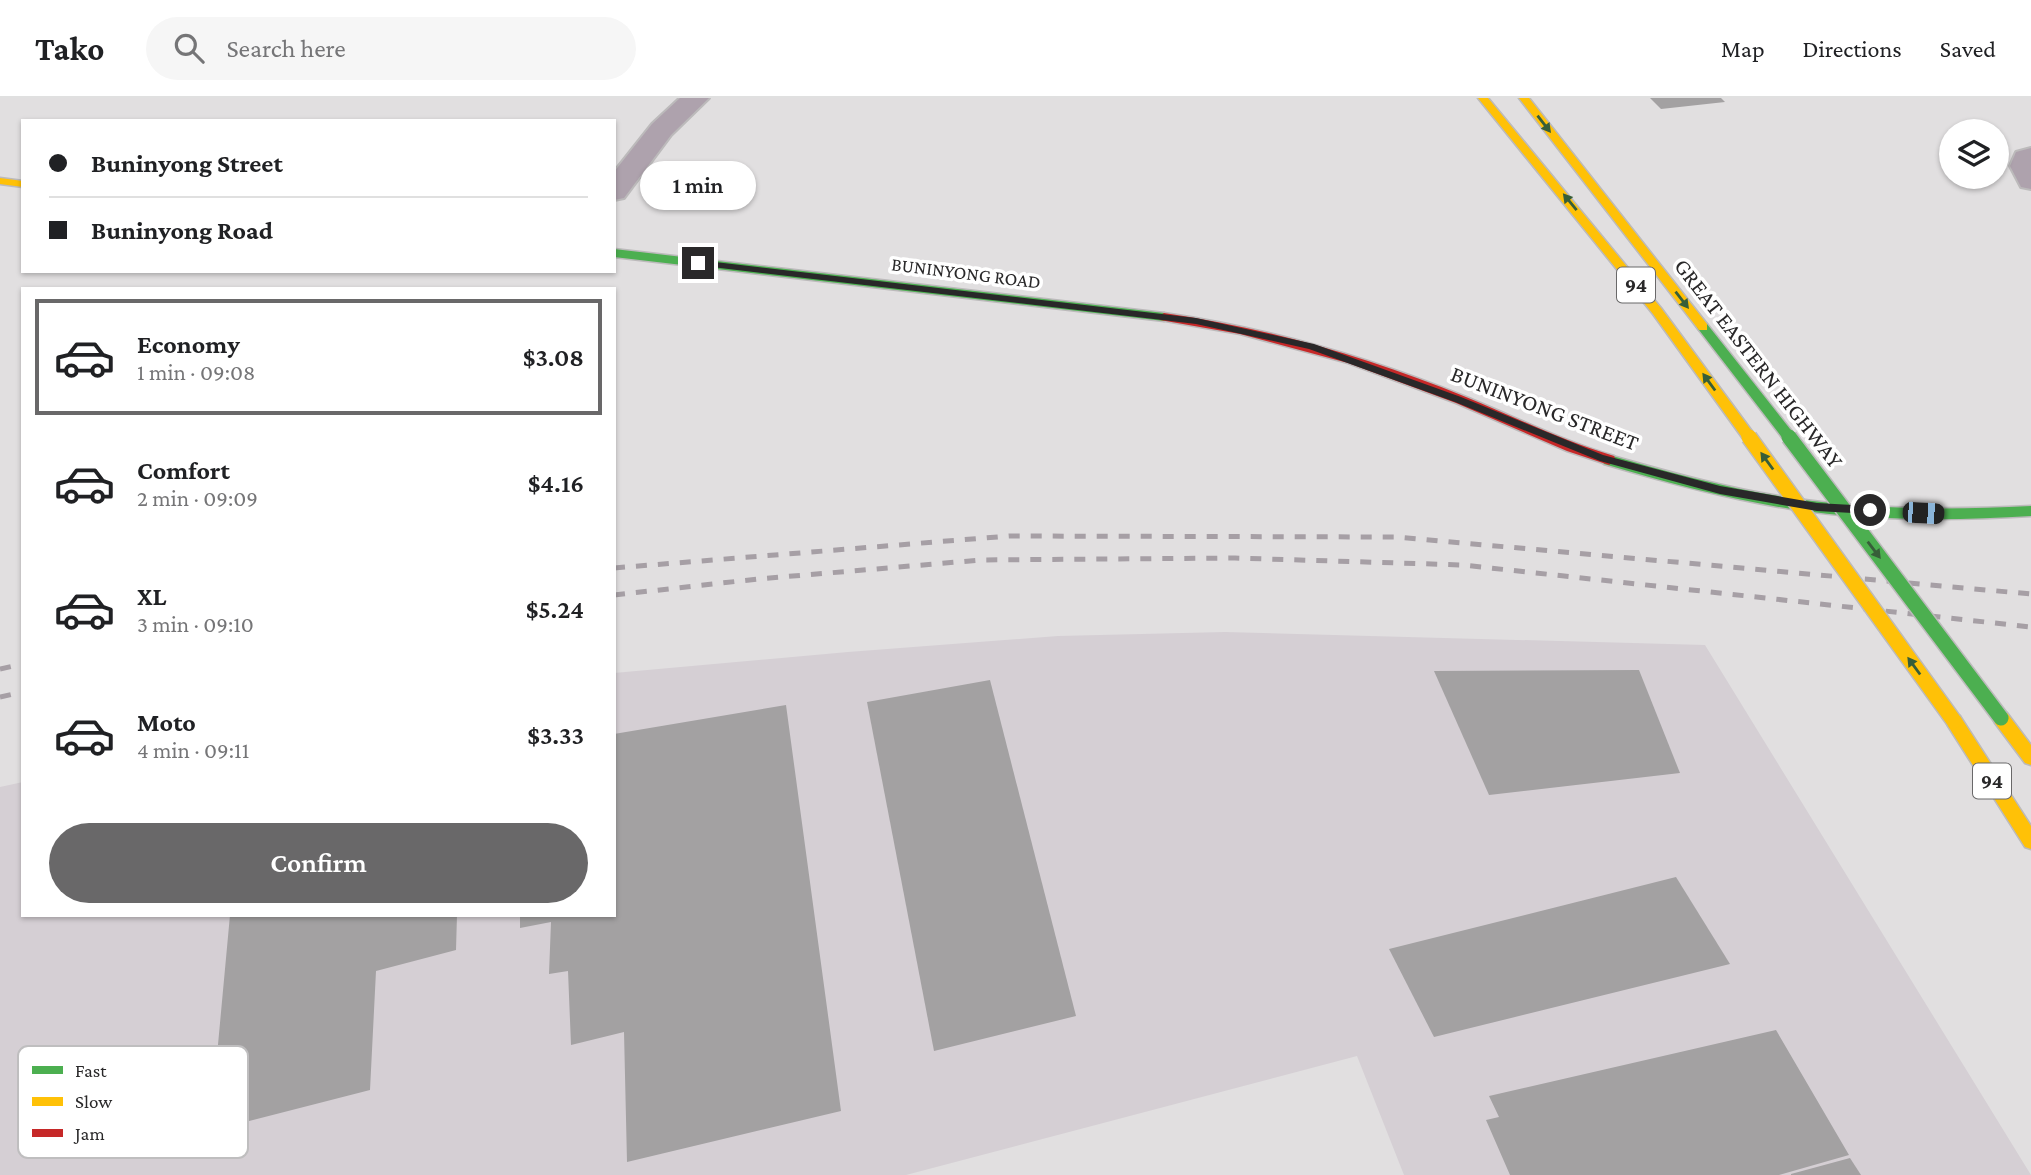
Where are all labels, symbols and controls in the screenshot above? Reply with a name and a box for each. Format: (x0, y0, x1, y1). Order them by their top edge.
search box (146, 17, 636, 80)
icon: search (170, 29, 208, 67)
text: Tako (35, 30, 104, 67)
text: Search here (226, 34, 346, 63)
text: Map (1721, 35, 1765, 62)
text: Directions (1803, 35, 1902, 62)
text: Saved (1940, 35, 1996, 62)
one-way arrow (1537, 115, 1551, 133)
map controls (1939, 119, 2009, 189)
button: layers (1939, 119, 2009, 189)
text: Buninyong Street (91, 149, 283, 178)
callout: 1 min (640, 162, 756, 211)
text: 1 min (672, 172, 724, 198)
one-way arrow (1563, 193, 1578, 210)
text: Buninyong Road (91, 216, 273, 245)
route end (682, 247, 714, 279)
street label: BUNINYONG ROAD (890, 253, 1042, 293)
street label: GREAT EASTERN HIGHWAY (1669, 253, 1849, 473)
road number: 94 (1617, 268, 1655, 302)
one-way arrow (1674, 291, 1688, 309)
icon: car (53, 326, 116, 389)
text: Economy (137, 330, 240, 359)
text: $3.08 (523, 343, 584, 372)
text: 1 min · 09:08 (137, 359, 255, 385)
street label: BUNINYONG STREET (1447, 360, 1643, 456)
one-way arrow (1702, 373, 1716, 391)
icon: car (53, 452, 116, 515)
one-way arrow (1760, 452, 1774, 470)
text: Comfort (137, 456, 230, 485)
text: $4.16 (528, 469, 584, 498)
text: 2 min · 09:09 (137, 485, 258, 511)
route start (1854, 494, 1886, 526)
car (1902, 501, 1945, 525)
one-way arrow (1867, 541, 1881, 559)
icon: car (53, 578, 116, 641)
text: XL (137, 582, 166, 611)
text: $5.24 (526, 595, 584, 624)
text: 3 min · 09:10 (137, 611, 254, 637)
one-way arrow (1907, 657, 1921, 675)
icon: car (53, 704, 116, 767)
text: Moto (137, 708, 196, 737)
text: $3.33 (527, 721, 584, 750)
text: 4 min · 09:11 (137, 737, 249, 763)
road number: 94 (1973, 764, 2011, 798)
button: Confirm (49, 823, 588, 903)
legend (18, 1046, 248, 1158)
text: Fast (75, 1060, 107, 1081)
text: Slow (75, 1091, 112, 1112)
text: Jam (73, 1123, 105, 1144)

